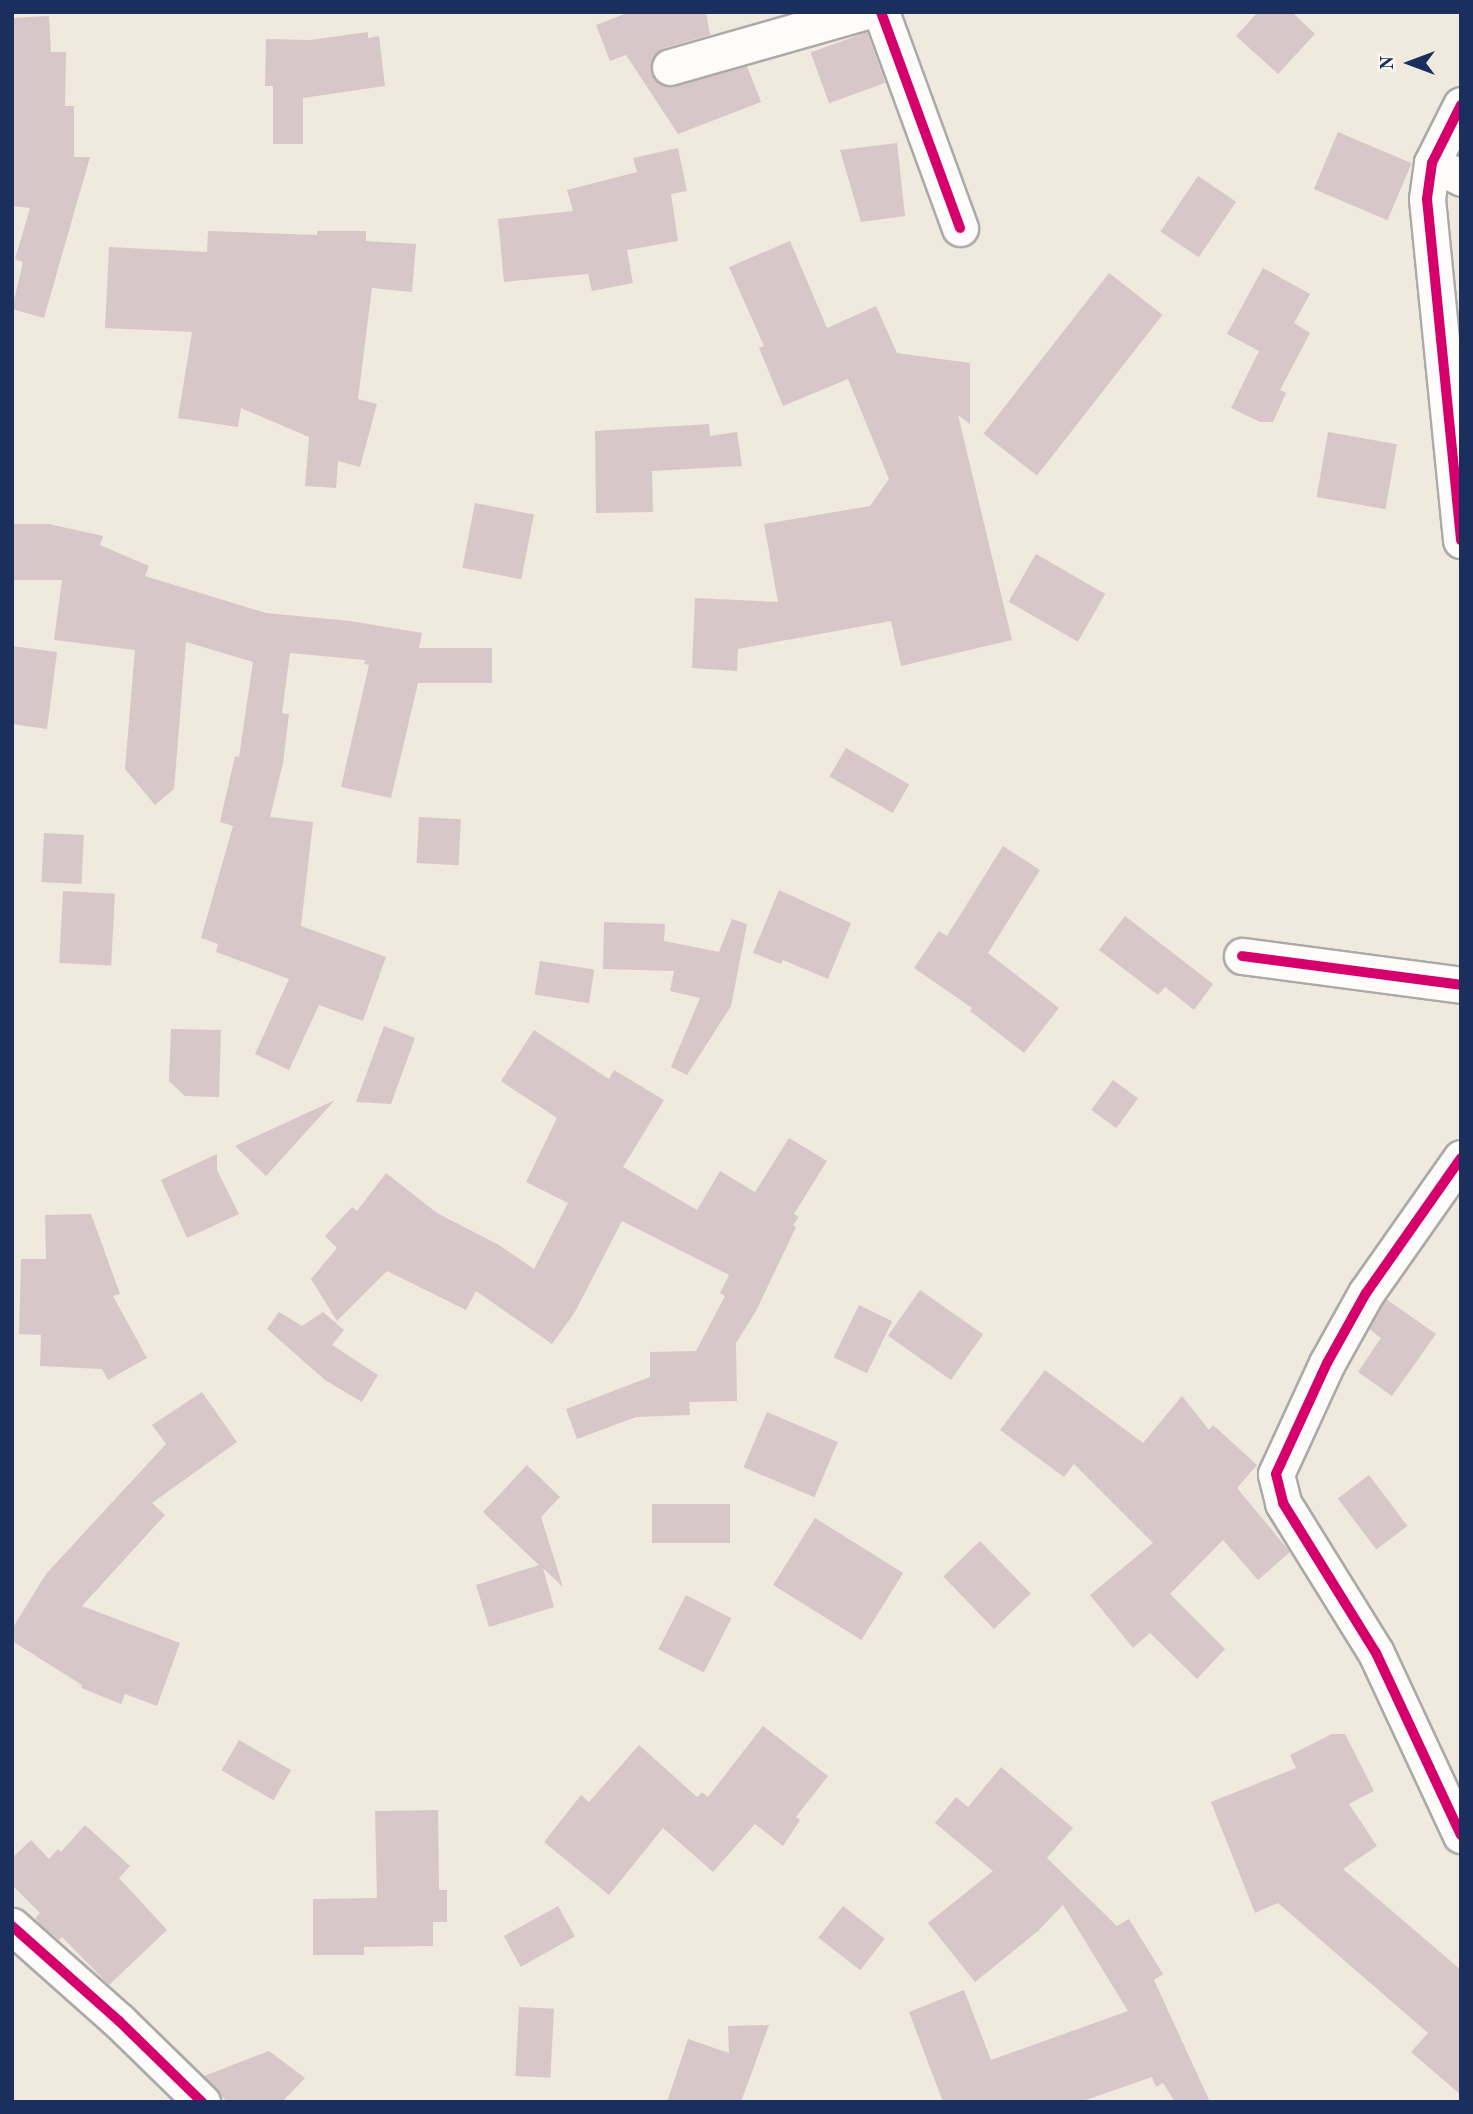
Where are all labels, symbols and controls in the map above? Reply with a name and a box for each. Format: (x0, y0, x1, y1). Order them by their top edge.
north arrow (1375, 28, 1445, 98)
text: N (1379, 56, 1398, 70)

